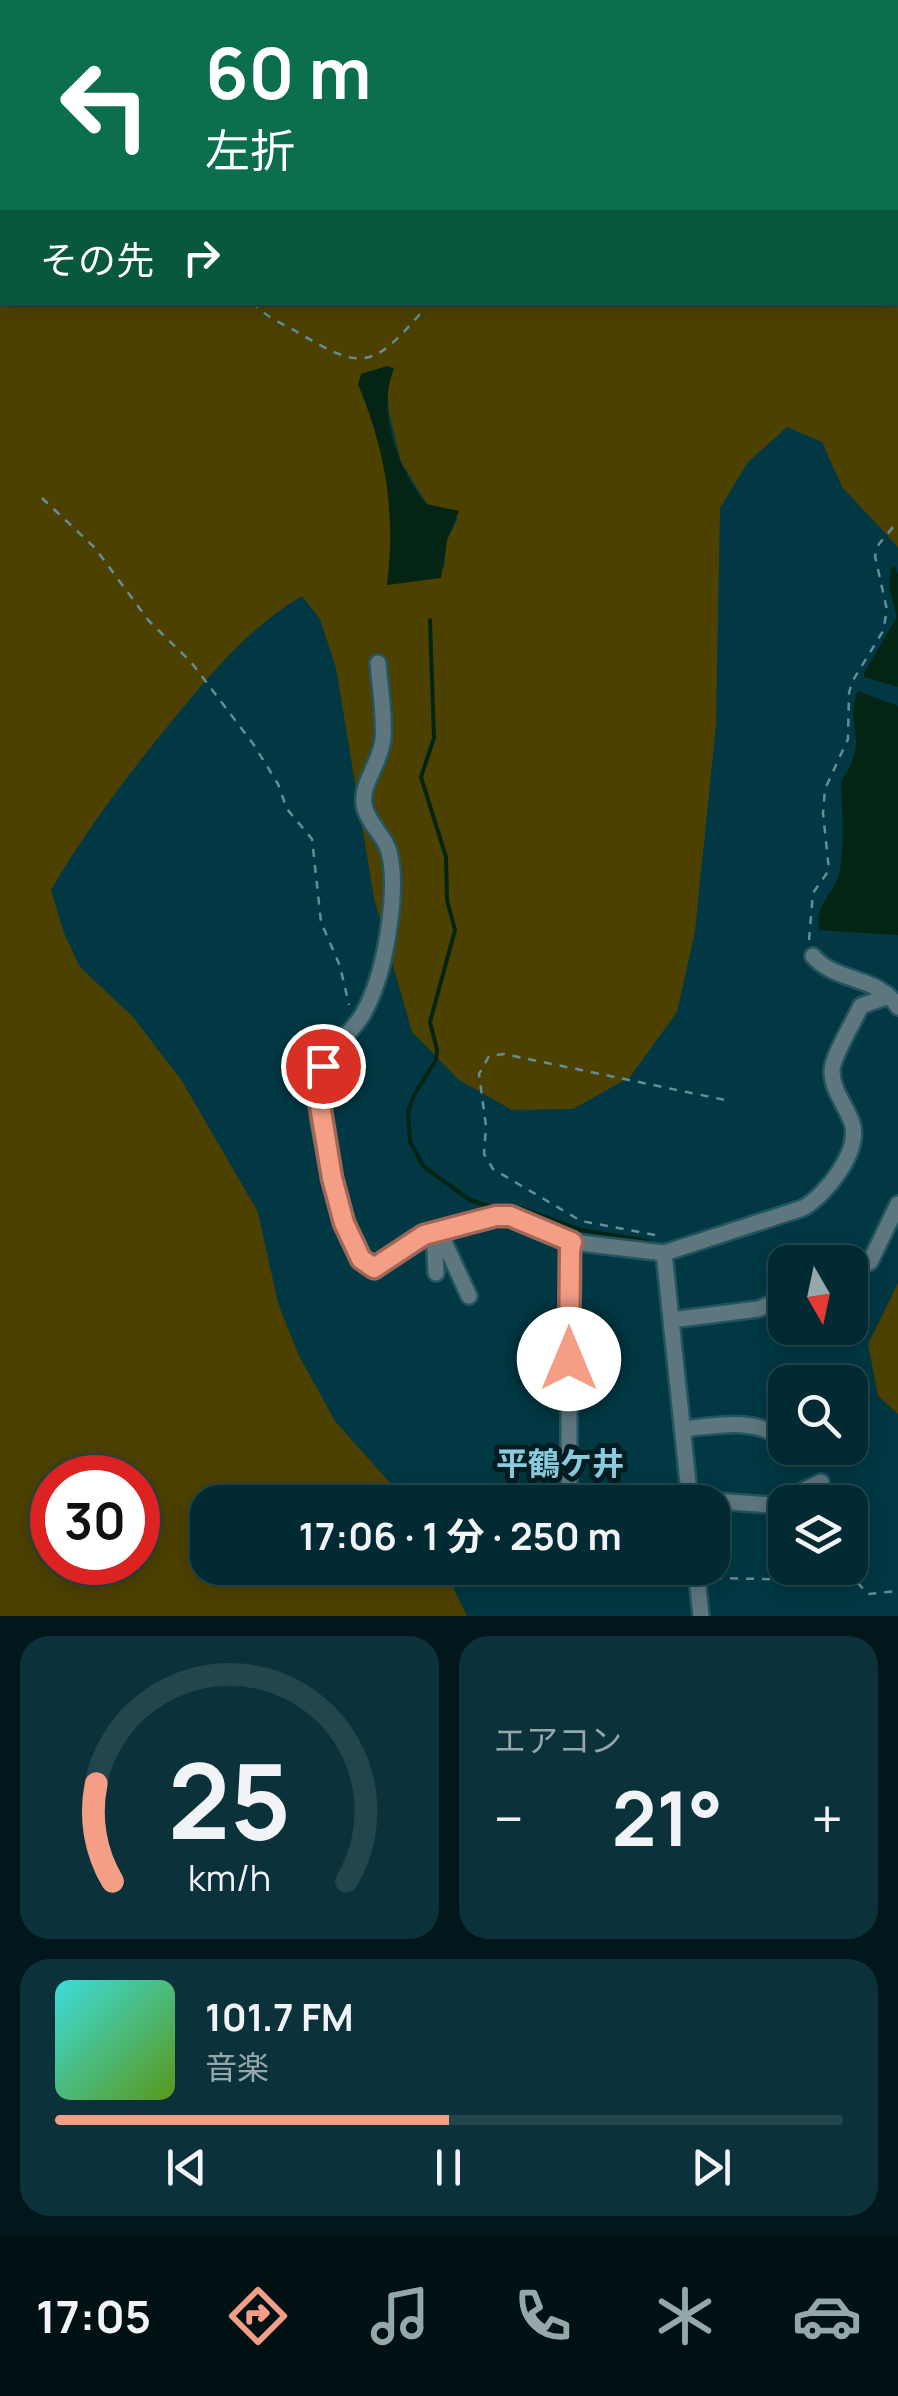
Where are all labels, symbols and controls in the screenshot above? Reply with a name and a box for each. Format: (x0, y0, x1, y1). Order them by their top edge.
text: 60 m (205, 24, 372, 120)
icon: left (40, 40, 170, 170)
text: 左折 (205, 119, 295, 181)
icon: right (174, 230, 229, 285)
text: その先 (40, 233, 154, 285)
pin (281, 1024, 366, 1109)
icon: arrive (296, 1039, 351, 1094)
north arrow (768, 1245, 868, 1345)
map controls (768, 1245, 868, 1585)
position arrow (517, 1307, 621, 1411)
button: search (768, 1365, 868, 1465)
district label: 平鶴ケ井 (496, 1441, 624, 1485)
speed limit sign: 30 (30, 1455, 160, 1585)
button: layers (768, 1485, 868, 1585)
text: 17:06 · 1 分 · 250 m (298, 1509, 622, 1561)
text: エアコン (494, 1718, 622, 1762)
text: 25 (168, 1728, 291, 1870)
text: 21° (612, 1766, 723, 1869)
text: − (494, 1780, 524, 1856)
text: + (811, 1780, 843, 1856)
text: km/h (188, 1853, 271, 1902)
text: 101.7 FM (205, 1990, 354, 2042)
text: 音楽 (205, 2045, 269, 2089)
icon: previous (159, 2140, 214, 2195)
icon: pause (421, 2140, 476, 2195)
icon: next (684, 2140, 739, 2195)
icon: directions (223, 2281, 293, 2351)
icon: music (365, 2281, 435, 2351)
icon: phone (508, 2281, 578, 2351)
icon: climate (650, 2281, 720, 2351)
icon: car (792, 2281, 862, 2351)
text: 17:05 (36, 2285, 151, 2347)

